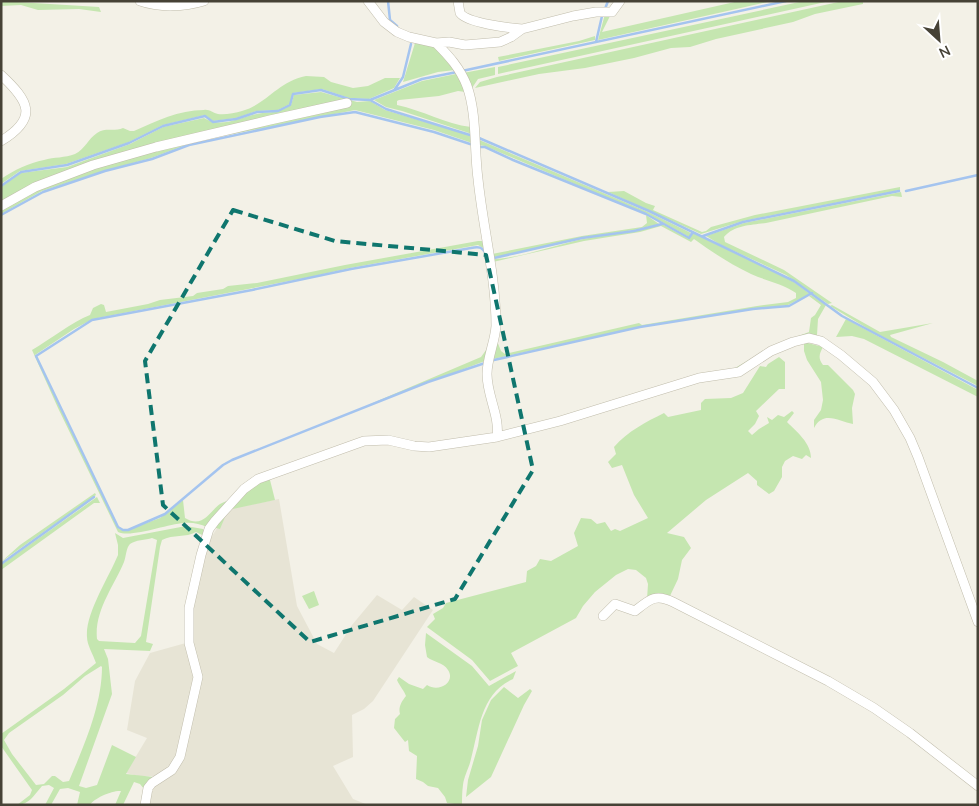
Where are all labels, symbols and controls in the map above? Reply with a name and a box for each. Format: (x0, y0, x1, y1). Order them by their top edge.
north arrow (914, 15, 964, 65)
text: N (936, 40, 953, 62)

